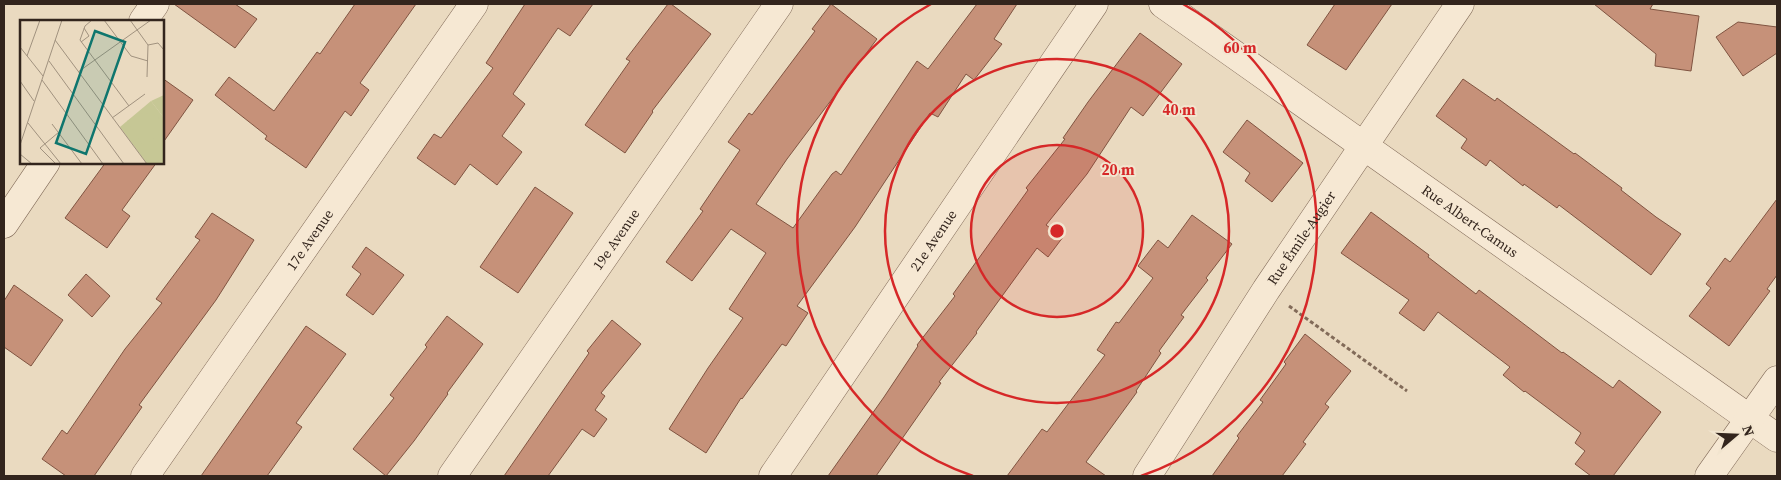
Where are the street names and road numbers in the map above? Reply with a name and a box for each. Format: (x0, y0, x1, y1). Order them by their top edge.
street label: Rue Albert-Camus (1418, 180, 1522, 262)
street label: Rue Émile-Augier (1262, 187, 1341, 289)
street label: 17e Avenue (281, 205, 338, 274)
street label: 19e Avenue (588, 205, 644, 274)
street label: 21e Avenue (905, 206, 961, 275)

